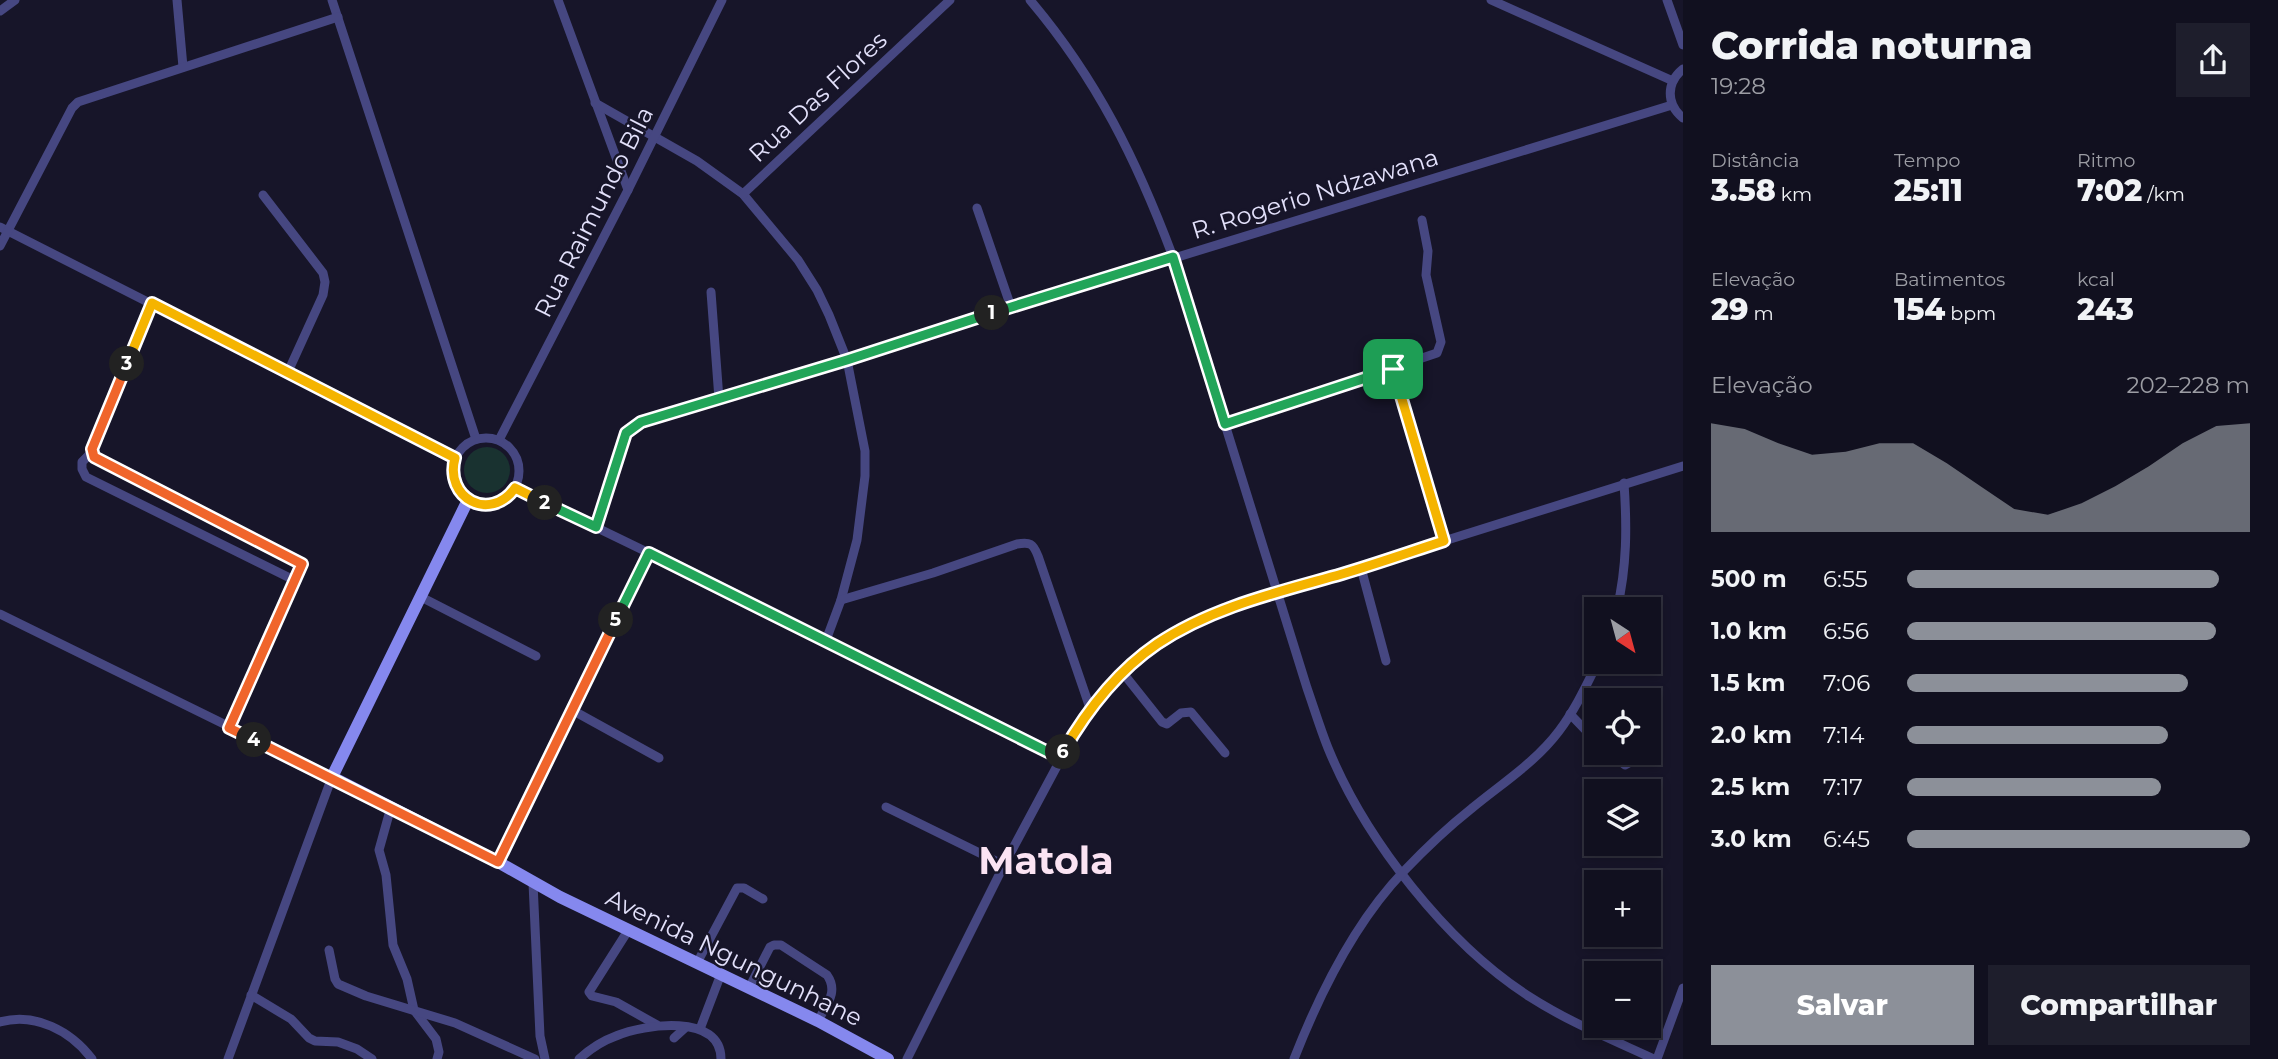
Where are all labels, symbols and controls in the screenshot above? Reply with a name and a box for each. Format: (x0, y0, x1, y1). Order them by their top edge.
text: Corrida noturna (1711, 22, 2033, 69)
button: share (2176, 23, 2250, 97)
street label: Rua Das Flores (743, 25, 893, 168)
text: 19:28 (1711, 72, 1766, 100)
street label: Rua Raimundo Bila (528, 102, 659, 322)
street label: R. Rogerio Ndzawana (1188, 142, 1442, 245)
text: Distância (1711, 149, 1799, 172)
text: Tempo (1894, 149, 1960, 172)
text: Ritmo (2077, 149, 2135, 172)
text: 3.58 (1711, 172, 1776, 209)
text: 25:11 (1894, 172, 1963, 209)
text: 7:02 (2077, 172, 2142, 209)
text: km (1776, 183, 1812, 206)
text: /km (2142, 183, 2185, 206)
text: Elevação (1711, 268, 1795, 291)
text: Batimentos (1894, 268, 2005, 291)
text: kcal (2077, 268, 2115, 291)
text: 29 (1711, 291, 1748, 328)
text: 154 (1894, 291, 1945, 328)
text: 243 (2077, 291, 2134, 328)
pin: 1 (974, 296, 1010, 330)
text: 1 (988, 301, 995, 324)
text: m (1748, 302, 1774, 325)
text: bpm (1945, 302, 1996, 325)
pin (1363, 339, 1423, 399)
pin: 3 (110, 346, 144, 382)
icon: arrive (1374, 350, 1412, 388)
text: 3 (121, 352, 132, 375)
text: Elevação (1711, 371, 1813, 399)
text: 202–228 m (2126, 371, 2250, 399)
pin: 2 (528, 486, 562, 520)
text: 2 (539, 491, 550, 514)
text: 500 m (1711, 565, 1787, 593)
text: 6:55 (1823, 565, 1868, 593)
north arrow (1584, 597, 1661, 674)
map controls (1584, 597, 1661, 1038)
pin: 5 (598, 602, 634, 638)
text: 5 (610, 608, 621, 631)
text: 1.0 km (1711, 617, 1787, 645)
text: 6:56 (1823, 617, 1869, 645)
text: 1.5 km (1711, 669, 1785, 697)
text: 7:06 (1823, 669, 1870, 697)
button: locate (1584, 688, 1661, 765)
text: 2.0 km (1711, 721, 1792, 749)
text: 7:14 (1823, 721, 1864, 749)
pin: 4 (236, 722, 272, 758)
text: 4 (247, 728, 260, 751)
pin: 6 (1046, 734, 1080, 770)
text: 6 (1056, 740, 1069, 763)
text: 2.5 km (1711, 773, 1790, 801)
text: 7:17 (1823, 773, 1863, 801)
button: layers (1584, 779, 1661, 856)
text: 3.0 km (1711, 825, 1792, 853)
text: 6:45 (1823, 825, 1870, 853)
district label: Matola (978, 837, 1114, 884)
button: + (1584, 870, 1661, 947)
street label: Avenida Ngungunhane (601, 883, 867, 1032)
button: − (1584, 961, 1661, 1038)
button: Salvar (1711, 965, 1974, 1045)
button: Compartilhar (1988, 965, 2250, 1045)

